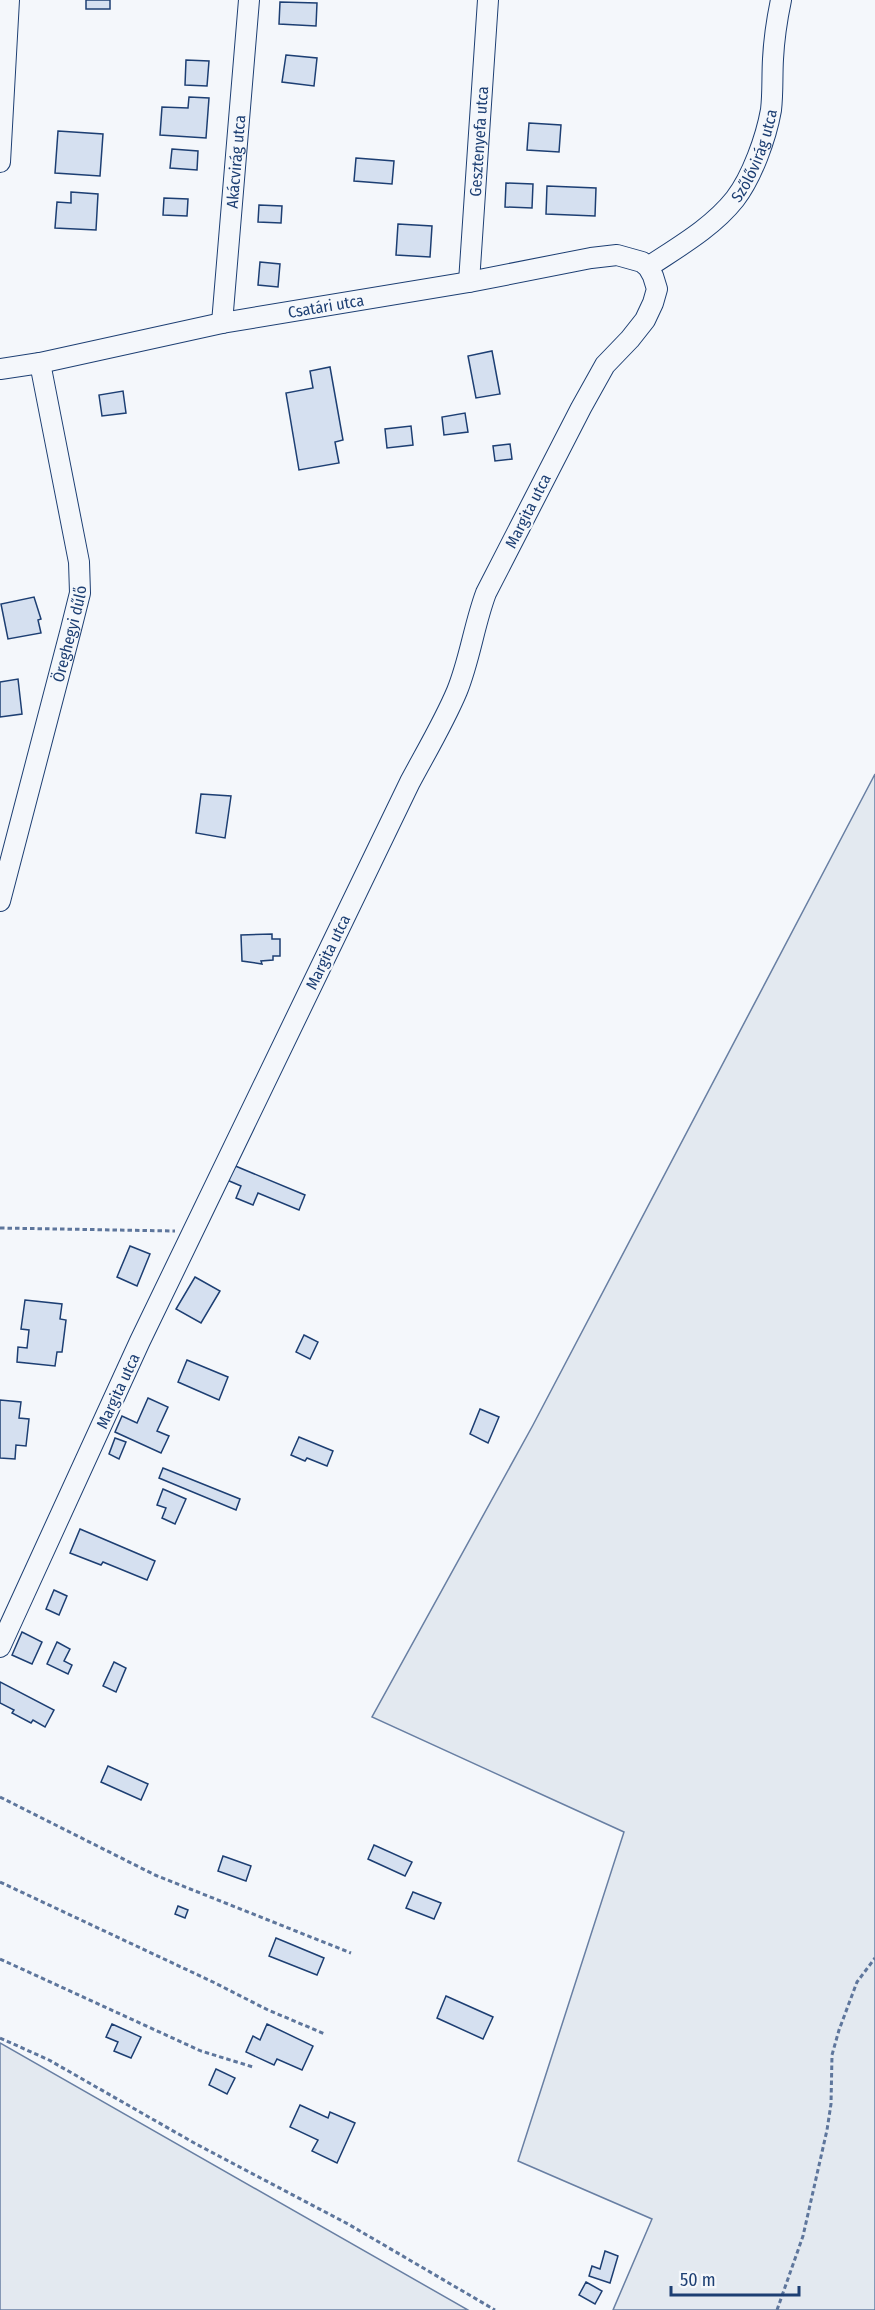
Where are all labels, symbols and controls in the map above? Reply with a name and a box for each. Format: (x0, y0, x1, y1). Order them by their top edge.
street label: Gesztenyefa utca (465, 85, 492, 197)
street label: Szőlővirág utca (727, 107, 780, 205)
street label: Akácvirág utca (222, 114, 249, 209)
street label: Csatári utca (286, 290, 365, 321)
street label: Margita utca (501, 471, 555, 551)
street label: Öreghegyi dűlő (48, 585, 90, 684)
street label: Margita utca (302, 911, 354, 992)
street label: Margita utca (92, 1350, 144, 1432)
scale bar (671, 2259, 798, 2297)
text: 50 m (680, 2269, 716, 2291)

